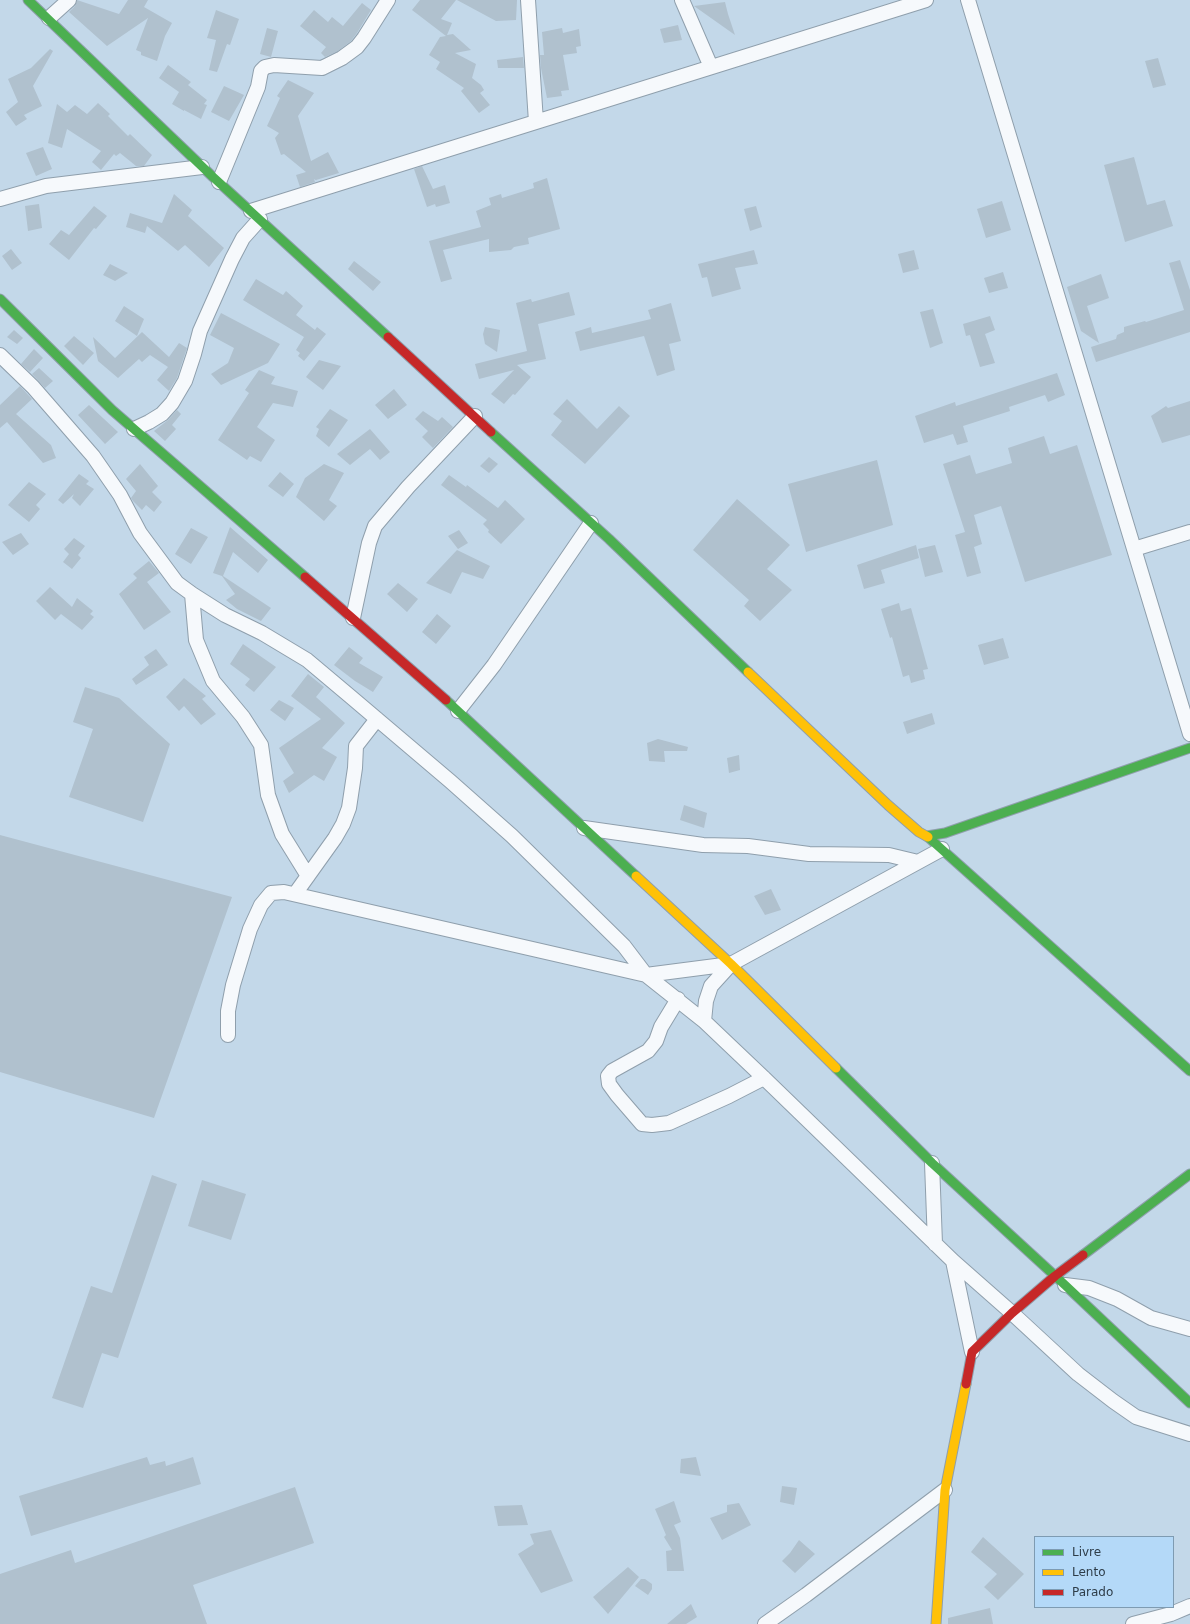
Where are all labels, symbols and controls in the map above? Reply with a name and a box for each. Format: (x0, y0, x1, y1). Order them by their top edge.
legend (1034, 1536, 1174, 1608)
text: Livre (1072, 1545, 1101, 1559)
text: Lento (1072, 1565, 1106, 1579)
text: Parado (1072, 1585, 1113, 1599)

